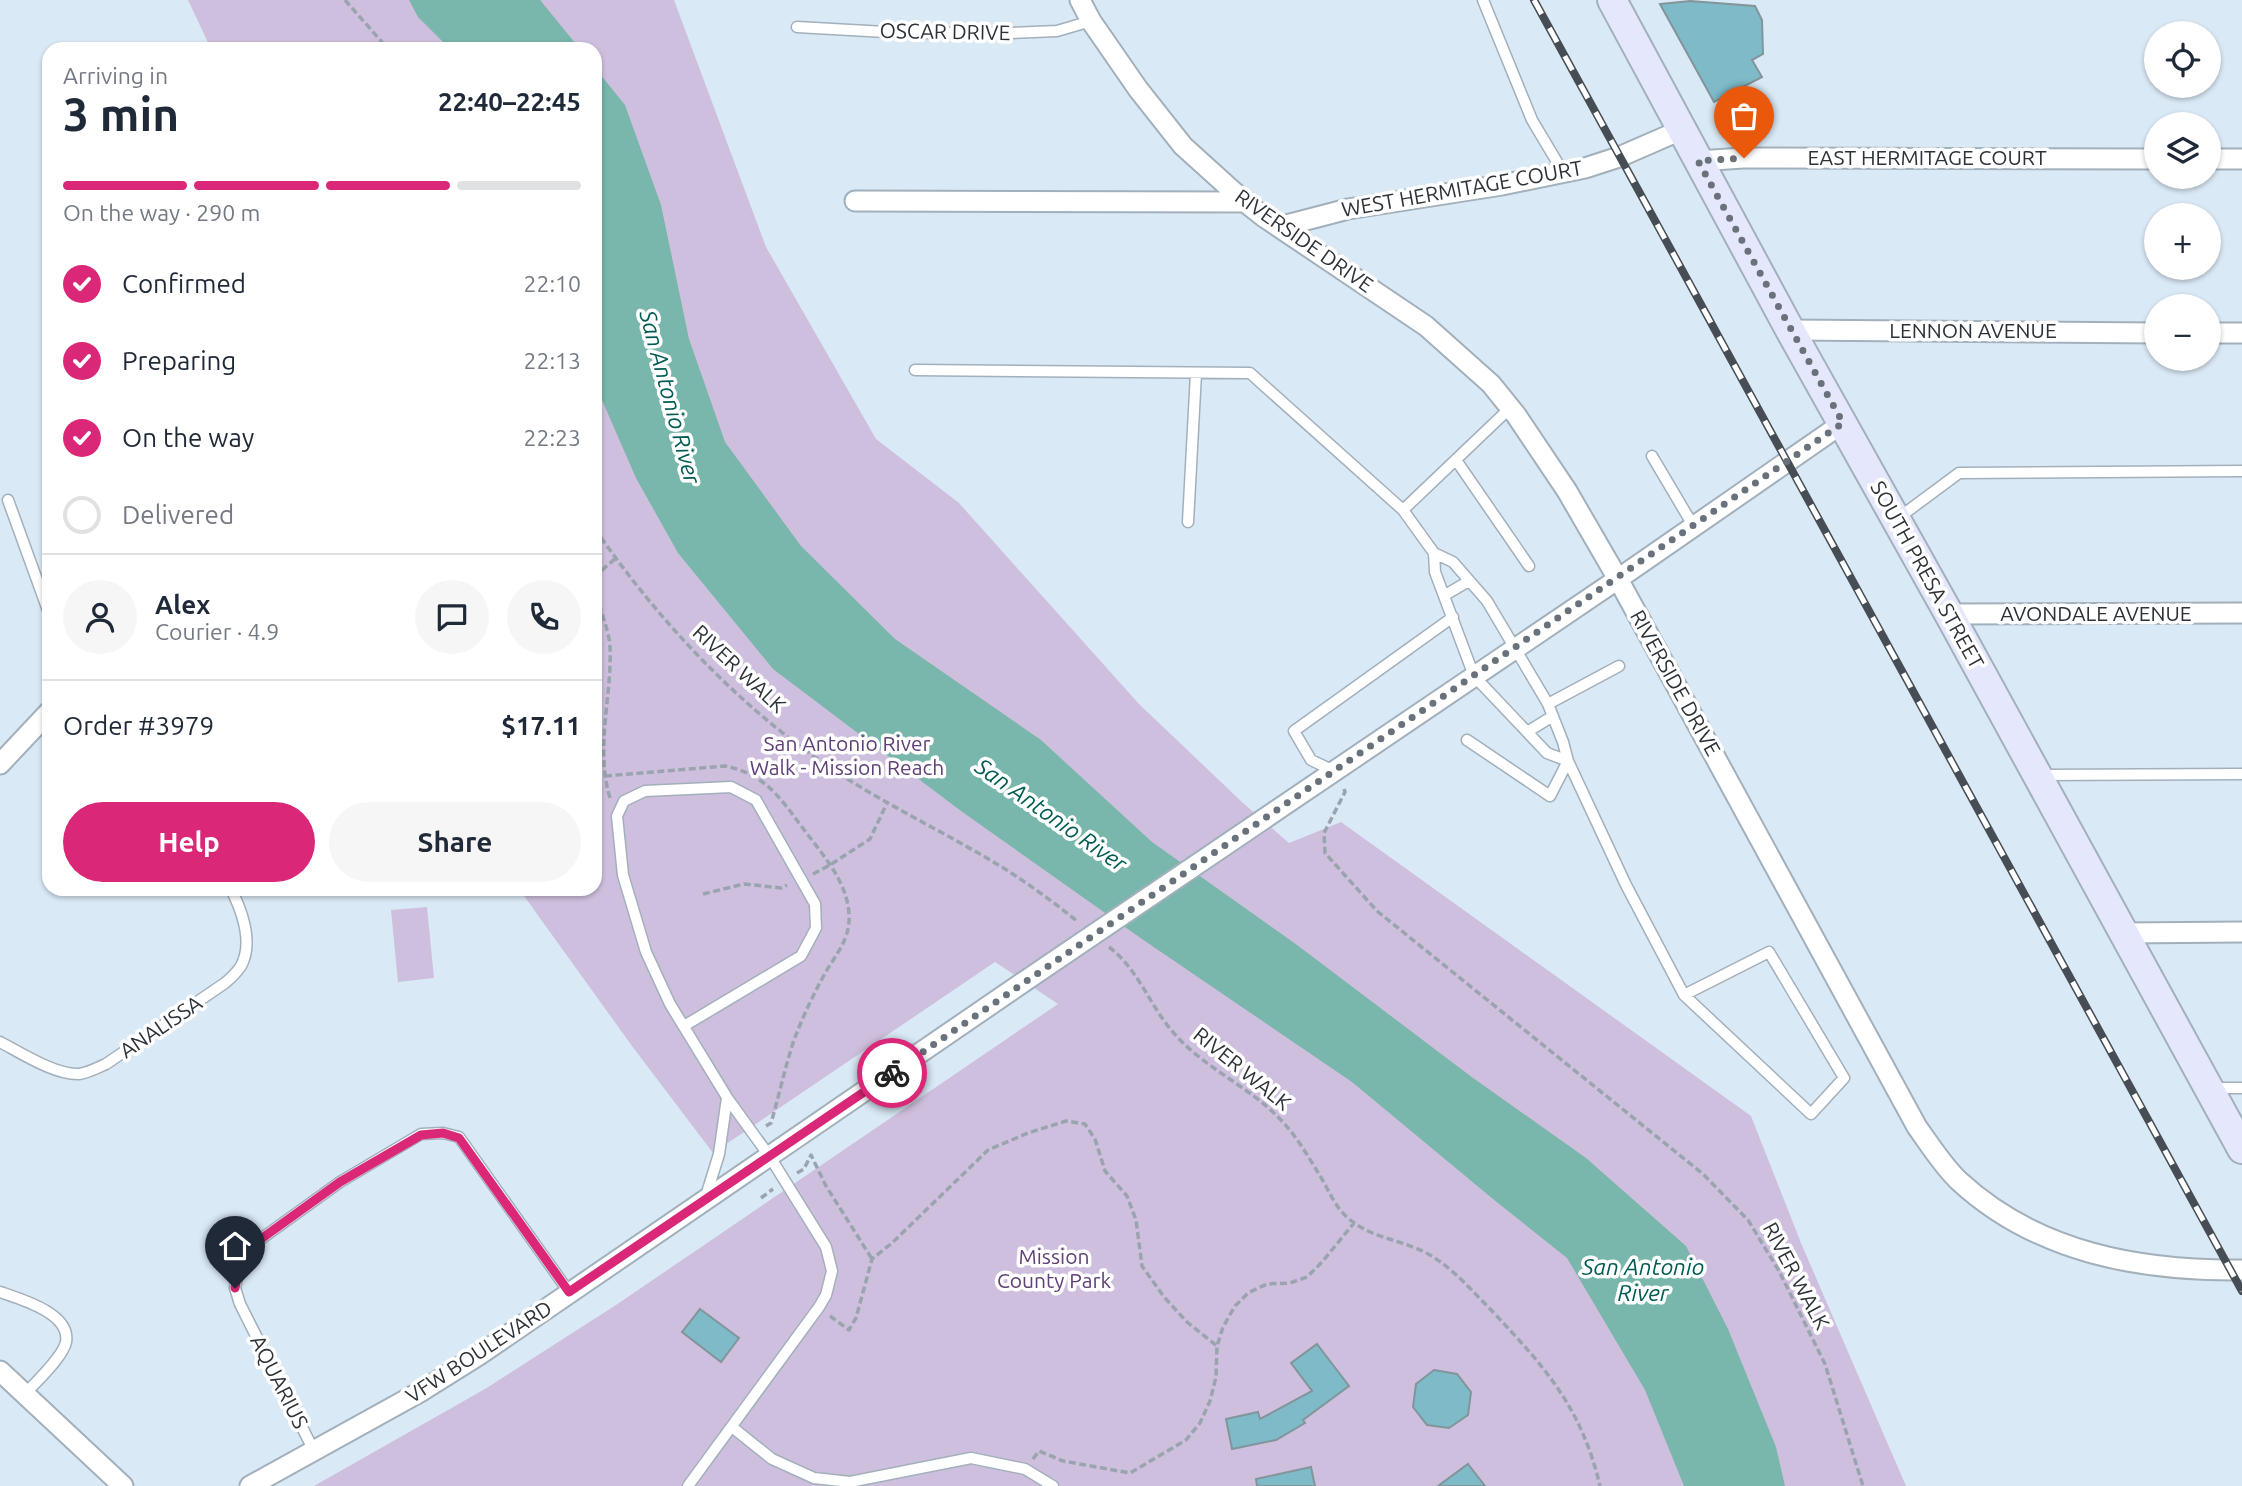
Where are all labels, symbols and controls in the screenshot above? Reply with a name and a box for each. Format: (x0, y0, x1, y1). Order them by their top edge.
street label: OSCAR DRIVE (879, 18, 1011, 44)
map controls (2144, 21, 2221, 371)
button: locate (2144, 21, 2221, 98)
text: Arriving in (63, 63, 168, 88)
pin (1714, 86, 1774, 158)
text: 22:40–22:45 (438, 87, 581, 116)
text: 3 min (63, 88, 179, 140)
icon: bag (1725, 97, 1763, 135)
button: layers (2144, 112, 2221, 189)
street label: EAST HERMITAGE COURT (1807, 145, 2047, 169)
street label: WEST HERMITAGE COURT (1339, 155, 1585, 221)
street label: RIVERSIDE DRIVE (1231, 184, 1378, 297)
text: On the way · 290 m (63, 200, 260, 225)
button: + (2144, 203, 2221, 280)
icon: check (63, 265, 101, 303)
text: Confirmed (122, 269, 246, 298)
text: 22:10 (523, 271, 581, 296)
button: − (2144, 294, 2221, 371)
water label: San Antonio River (635, 306, 706, 488)
street label: LENNON AVENUE (1889, 318, 2057, 342)
icon: check (63, 342, 101, 380)
text: Preparing (122, 346, 236, 375)
text: 22:13 (523, 348, 581, 373)
icon: check (63, 419, 101, 457)
text: On the way (122, 423, 254, 452)
text: 22:23 (523, 425, 581, 450)
street label: SOUTH PRESA STREET (1866, 477, 1990, 673)
text: Delivered (122, 500, 234, 529)
button: person (63, 580, 137, 654)
button: chat (415, 580, 489, 654)
button: phone (507, 580, 581, 654)
text: Alex (155, 590, 210, 619)
street label: AVONDALE AVENUE (2000, 601, 2192, 625)
street label: RIVERSIDE DRIVE (1626, 605, 1726, 760)
text: Courier · 4.9 (155, 619, 279, 644)
street label: RIVER WALK (688, 619, 791, 717)
text: Order #3979 (63, 711, 214, 740)
text: $17.11 (501, 711, 581, 740)
park label: San Antonio River Walk - Mission Reach (750, 731, 944, 779)
water label: San Antonio River (970, 753, 1133, 877)
button: Help (63, 802, 315, 882)
button: Share (329, 802, 581, 882)
street label: ANALISSA (115, 990, 206, 1062)
street label: RIVER WALK (1189, 1022, 1296, 1115)
courier (857, 1038, 927, 1108)
icon: bike (873, 1054, 911, 1092)
pin (205, 1216, 265, 1288)
street label: RIVER WALK (1759, 1218, 1835, 1333)
icon: home (216, 1227, 254, 1265)
park label: Mission County Park (997, 1244, 1111, 1292)
water label: San Antonio River (1581, 1254, 1704, 1305)
street label: VFW BOULEVARD (401, 1295, 556, 1407)
street label: AQUARIUS (246, 1331, 314, 1432)

